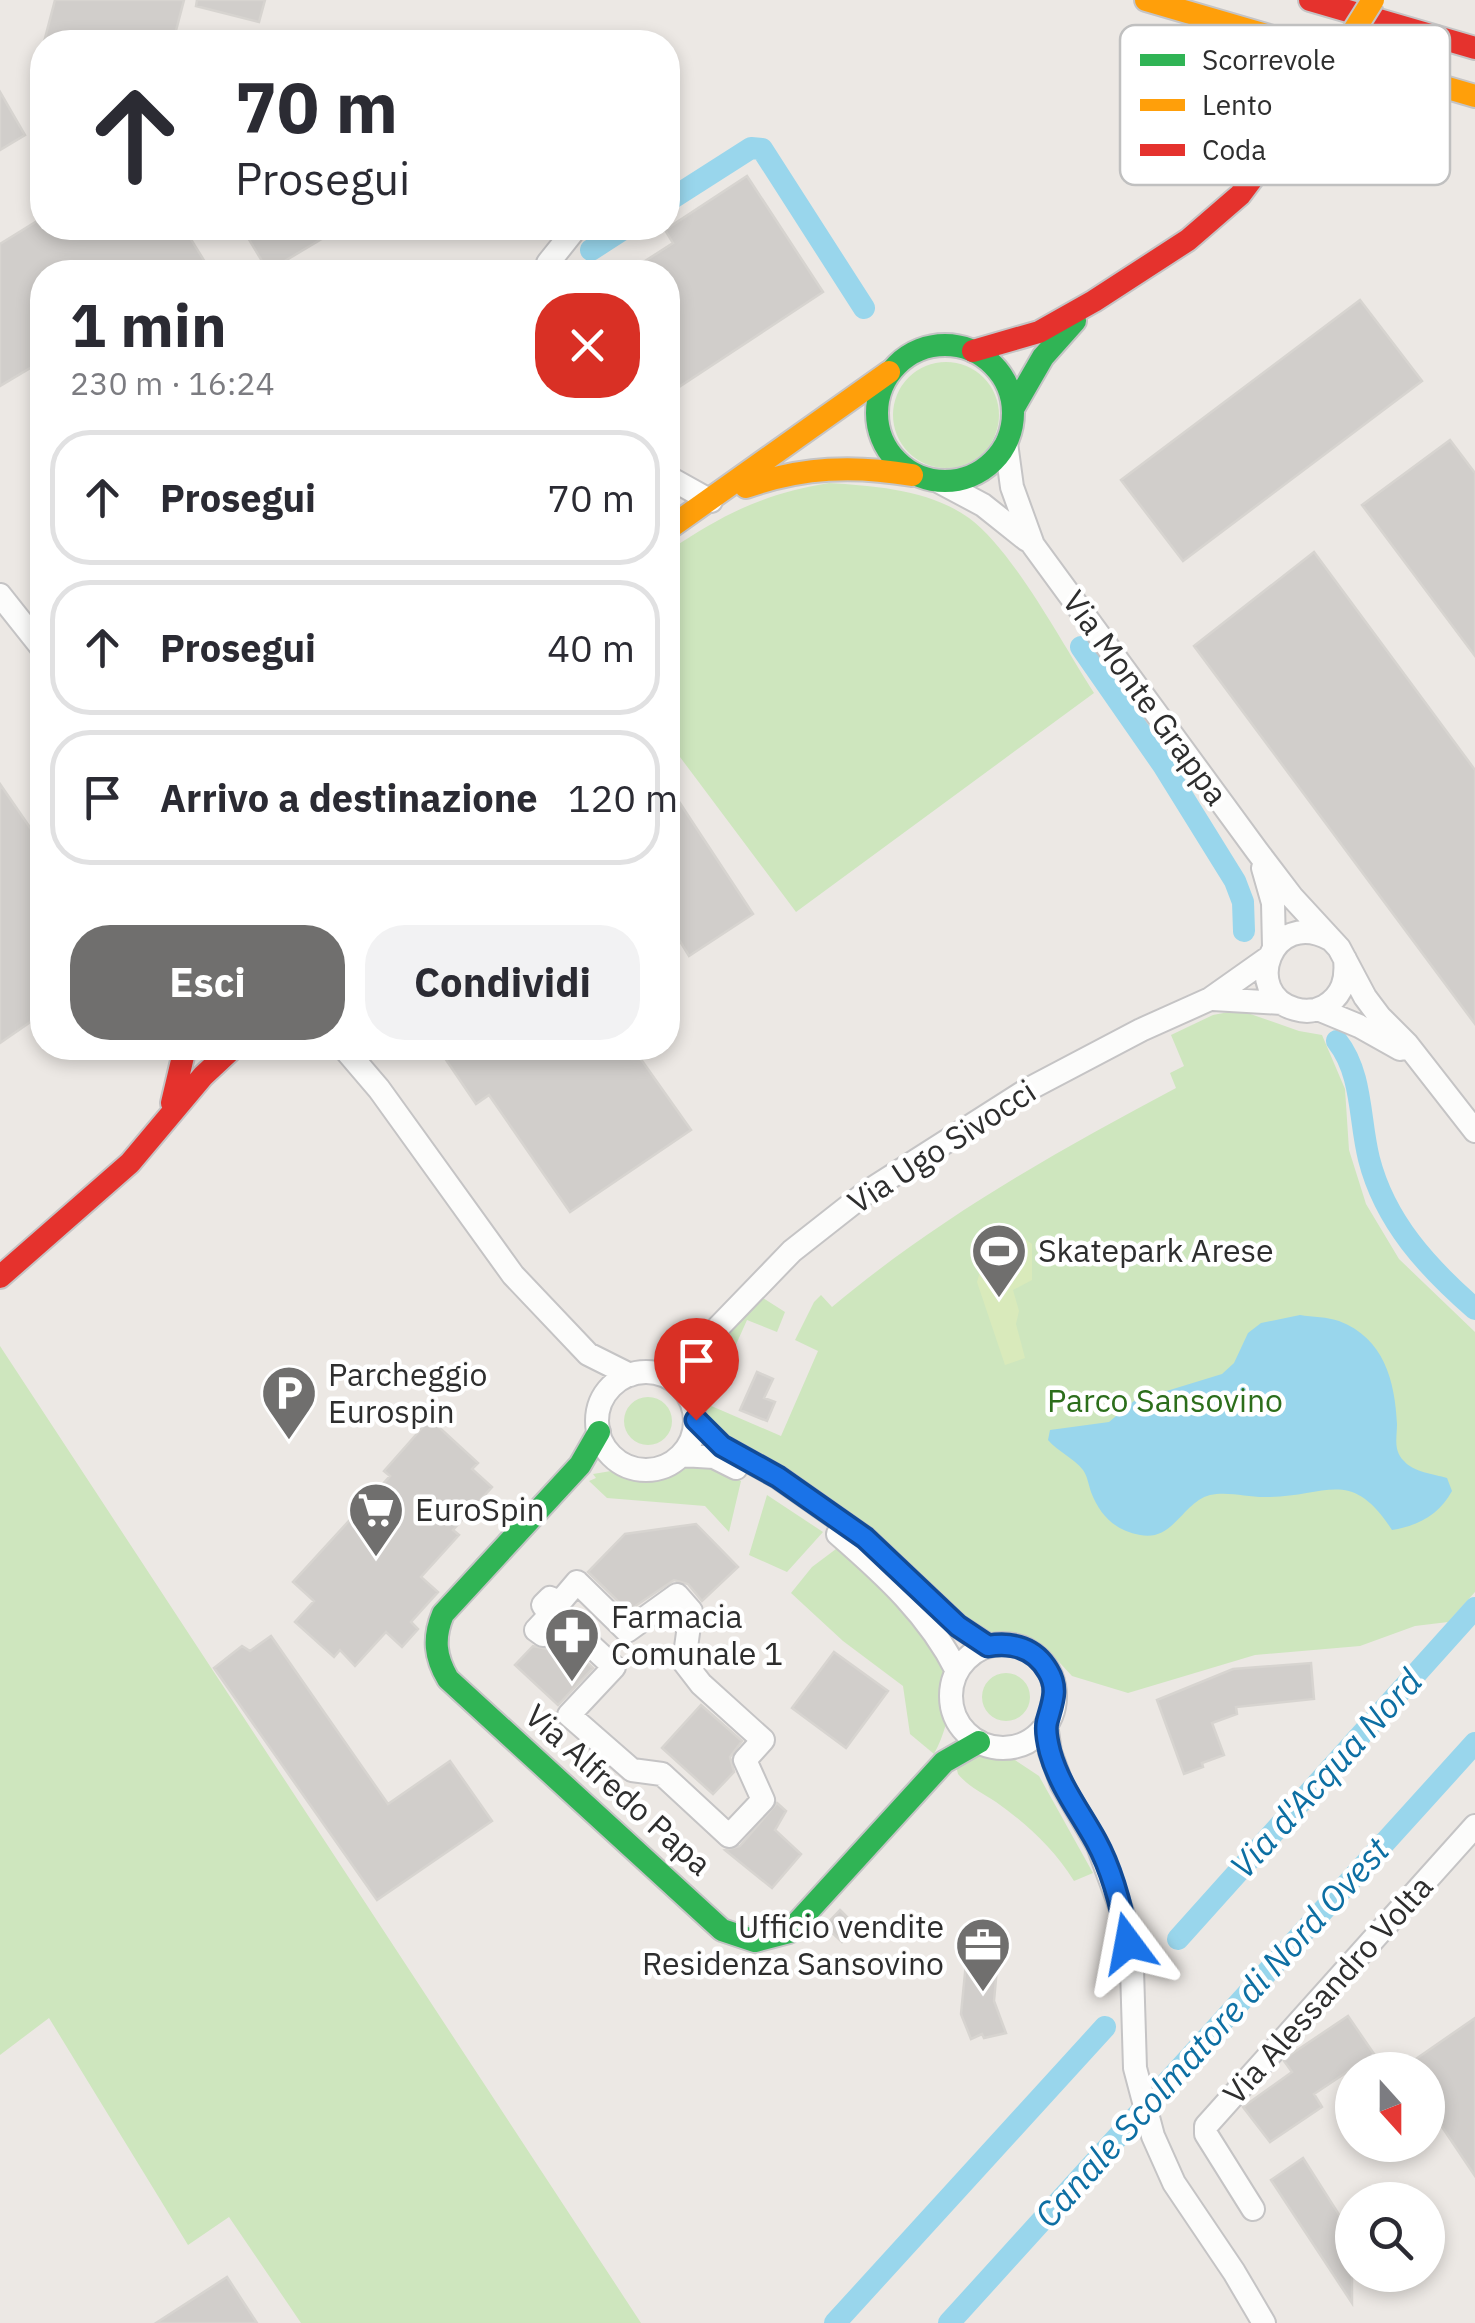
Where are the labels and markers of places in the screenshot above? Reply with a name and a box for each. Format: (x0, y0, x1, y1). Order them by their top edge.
sports icon: Skatepark Arese (969, 1221, 1029, 1300)
place label: Skatepark Arese (1038, 1229, 1274, 1271)
pin (654, 1318, 739, 1421)
place label: Parcheggio Eurospin (328, 1353, 487, 1432)
parking icon: Parcheggio Eurospin (259, 1363, 319, 1442)
supermarket icon: EuroSpin (346, 1480, 406, 1559)
place label: EuroSpin (415, 1488, 545, 1530)
place label: Farmacia Comunale 1 (611, 1595, 783, 1674)
pharmacy icon: Farmacia Comunale 1 (542, 1605, 602, 1684)
place label: Ufficio vendite Residenza Sansovino (642, 1905, 944, 1984)
office icon: Ufficio vendite Residenza Sansovino (953, 1915, 1013, 1994)

